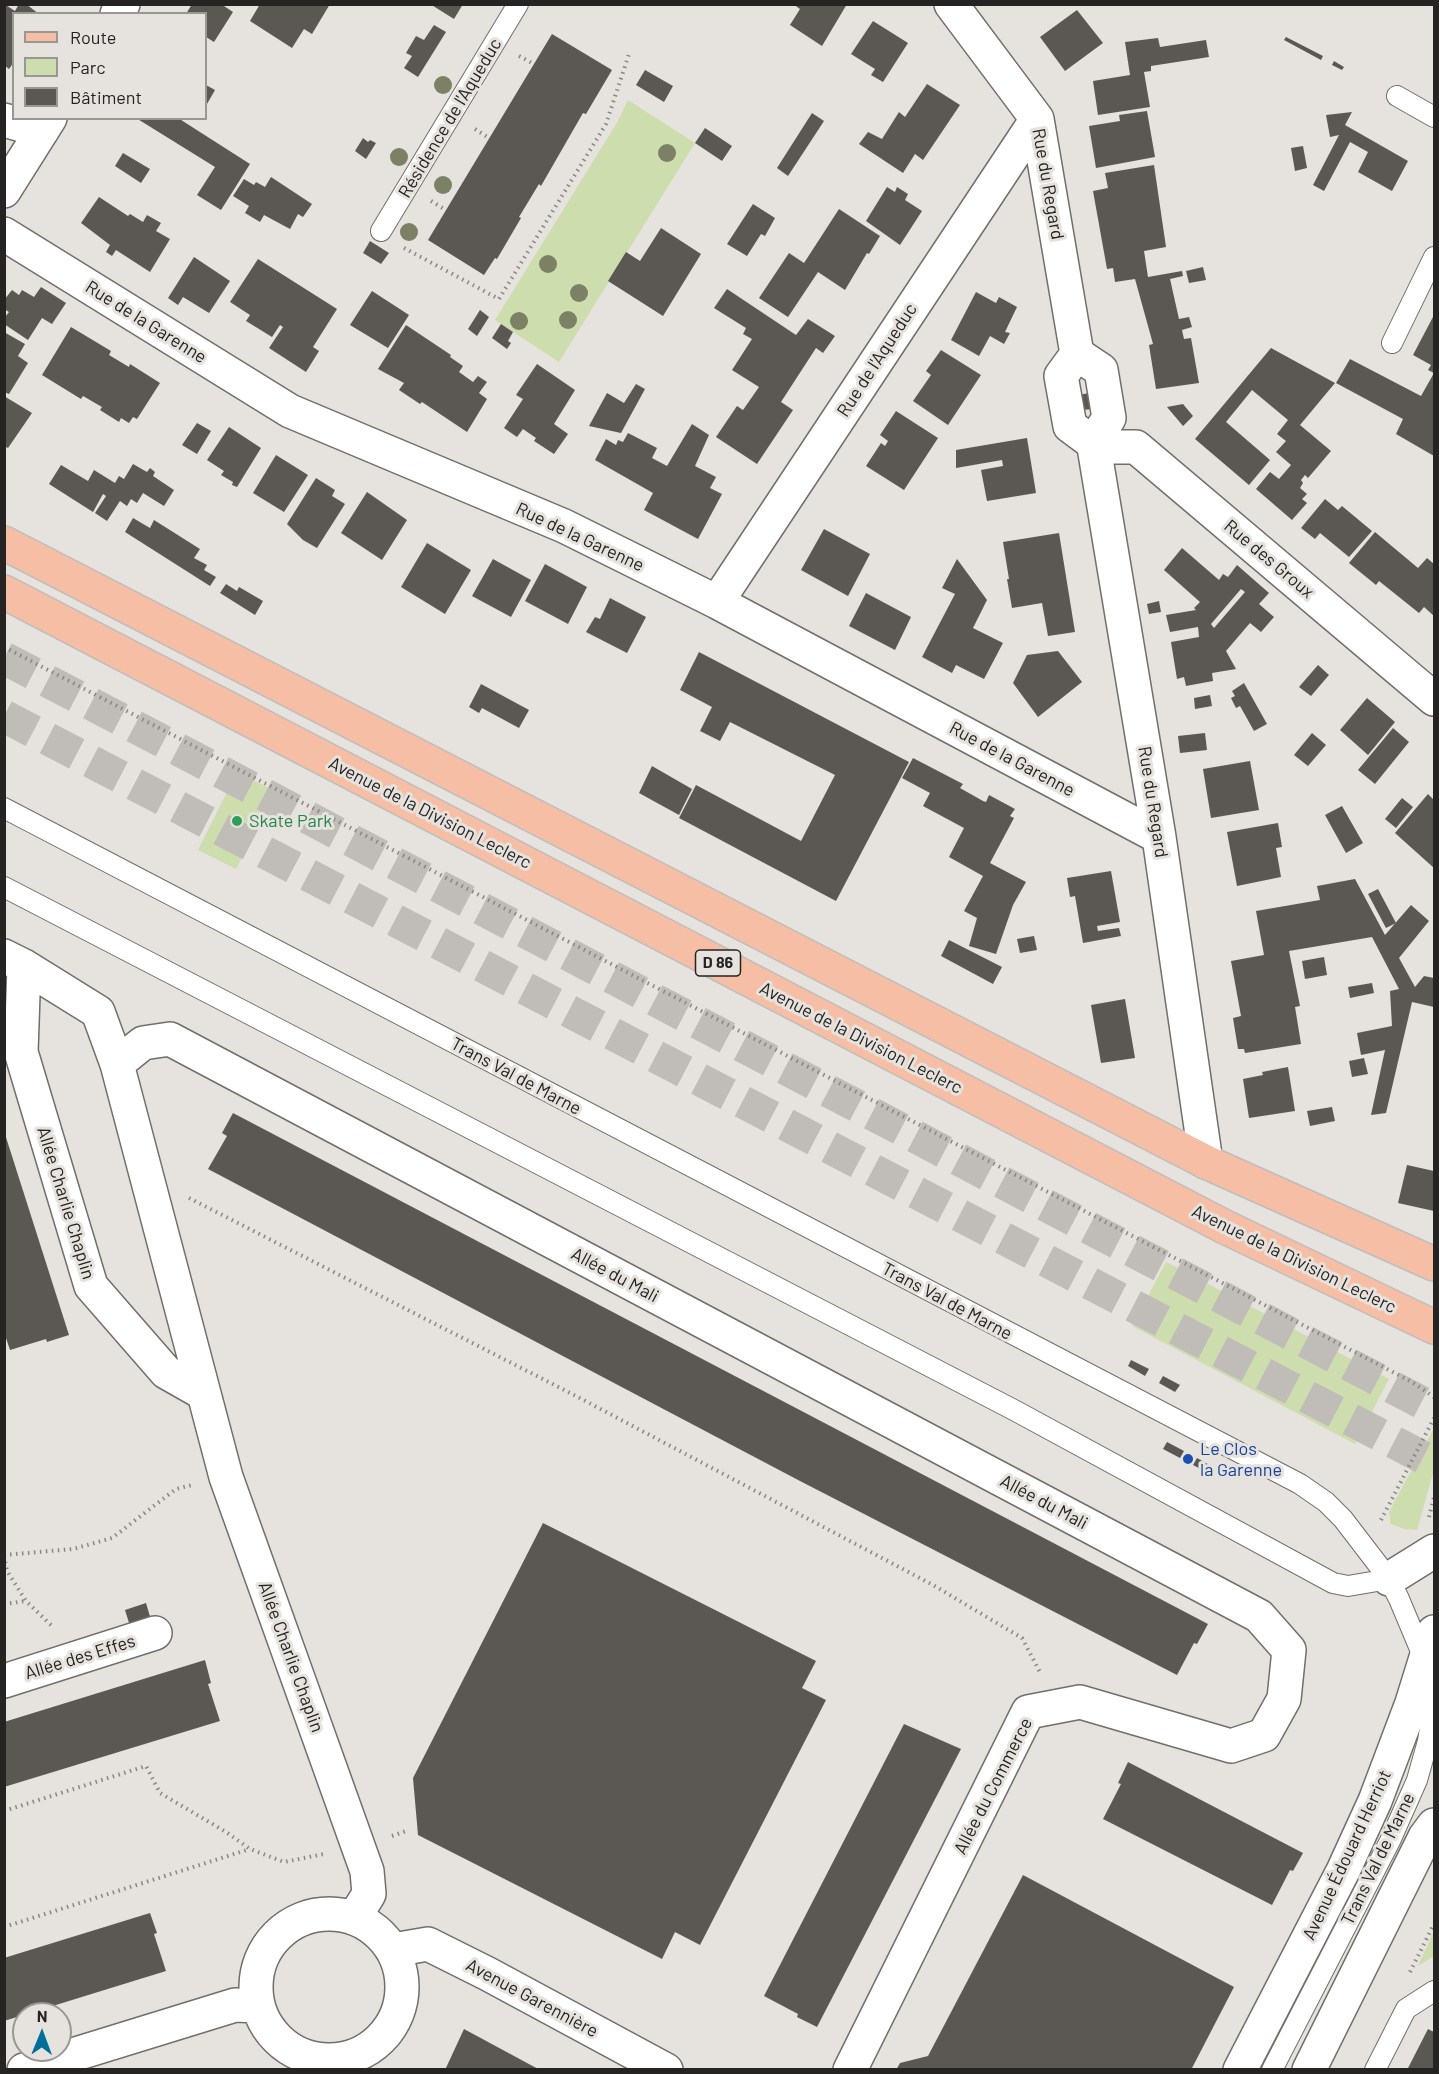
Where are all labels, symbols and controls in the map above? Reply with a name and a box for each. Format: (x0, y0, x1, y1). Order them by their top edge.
legend (12, 12, 207, 120)
text: Route (70, 26, 116, 48)
street label: Résidence de l'Aqueduc (394, 34, 506, 202)
text: Parc (70, 56, 106, 78)
text: Bâtiment (70, 86, 142, 108)
street label: Rue du Regard (1028, 127, 1068, 241)
street label: Rue de la Garenne (81, 276, 211, 368)
street label: Rue de l'Aqueduc (832, 299, 922, 421)
street label: Rue de la Garenne (513, 498, 647, 576)
street label: Rue des Groux (1220, 515, 1318, 603)
street label: Rue de la Garenne (946, 717, 1078, 801)
street label: Rue du Regard (1134, 745, 1172, 859)
street label: Avenue de la Division Leclerc (325, 752, 535, 874)
place label: Skate Park (249, 810, 332, 832)
marker: Skate Park (230, 814, 244, 828)
road number: D 86 (696, 950, 740, 976)
street label: Avenue de la Division Leclerc (756, 977, 966, 1099)
street label: Trans Val de Marne (447, 1033, 585, 1119)
street label: Allée Charlie Chaplin (33, 1124, 99, 1282)
street label: Avenue de la Division Leclerc (1188, 1200, 1400, 1318)
street label: Allée du Mali (568, 1243, 662, 1307)
street label: Trans Val de Marne (878, 1258, 1016, 1344)
place label: Le Clos la Garenne (1200, 1438, 1282, 1480)
marker: Le Clos la Garenne (1181, 1452, 1195, 1466)
street label: Allée du Mali (997, 1470, 1091, 1534)
street label: Allée Charlie Chaplin (254, 1579, 328, 1735)
street label: Allée des Effes (22, 1630, 138, 1684)
street label: Allée du Commerce (949, 1714, 1037, 1858)
street label: Avenue Édouard Herriot (1298, 1766, 1396, 1944)
street label: Trans Val de Marne (1337, 1789, 1419, 1929)
street label: Avenue Garennière (462, 1954, 602, 2042)
north arrow (12, 2002, 72, 2062)
text: N (37, 2006, 48, 2025)

